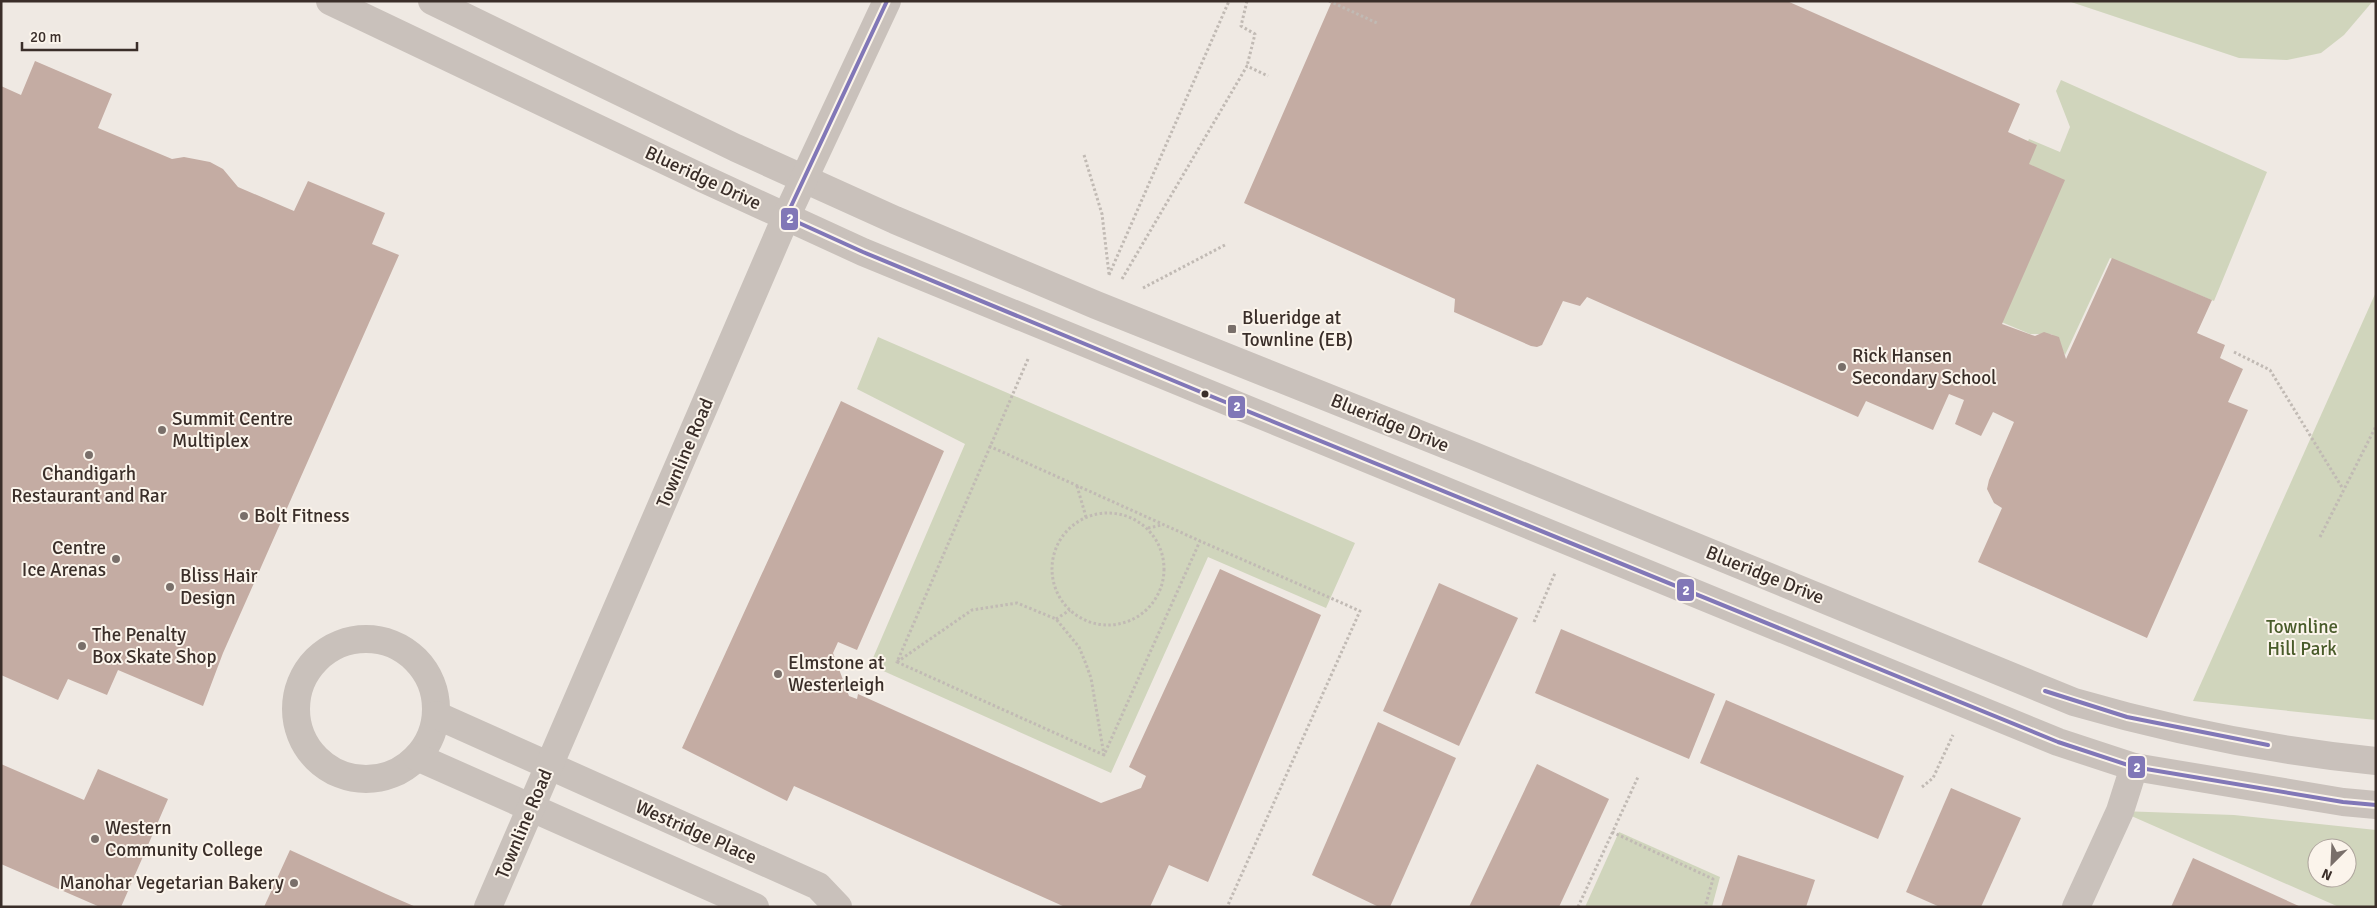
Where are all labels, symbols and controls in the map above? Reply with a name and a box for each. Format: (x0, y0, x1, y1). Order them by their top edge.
scale bar (22, 20, 138, 52)
text: 20 m (30, 28, 61, 46)
street label: Blueridge Drive (641, 141, 765, 215)
line badge: 2 (780, 207, 799, 231)
text: 2 (786, 210, 794, 227)
place label: Blueridge at Townline (EB) (1242, 306, 1353, 352)
marker: Blueridge at Townline (EB) (1226, 323, 1238, 335)
place label: Rick Hansen Secondary School (1852, 344, 1997, 390)
marker: Rick Hansen Secondary School (1836, 361, 1848, 373)
street label: Blueridge Drive (1327, 388, 1453, 458)
unlabelled marker (1200, 389, 1210, 399)
street label: Townline Road (651, 394, 719, 512)
line badge: 2 (1227, 395, 1246, 419)
text: 2 (1233, 398, 1241, 415)
place label: Summit Centre Multiplex (172, 407, 293, 453)
marker: Summit Centre Multiplex (156, 424, 168, 436)
marker: Chandigarh Restaurant and Rar (83, 449, 95, 461)
place label: Chandigarh Restaurant and Rar (11, 462, 167, 508)
place label: Bolt Fitness (254, 504, 350, 528)
marker: Bolt Fitness (238, 510, 250, 522)
place label: Centre Ice Arenas (22, 536, 106, 582)
street label: Blueridge Drive (1702, 540, 1828, 610)
marker: Centre Ice Arenas (110, 553, 122, 565)
place label: Bliss Hair Design (180, 564, 258, 610)
line badge: 2 (1676, 578, 1695, 602)
marker: Bliss Hair Design (164, 581, 176, 593)
text: 2 (1682, 582, 1690, 599)
park label: Townline Hill Park (2266, 615, 2338, 661)
place label: The Penalty Box Skate Shop (92, 623, 217, 669)
marker: The Penalty Box Skate Shop (76, 640, 88, 652)
place label: Elmstone at Westerleigh (788, 651, 885, 697)
marker: Elmstone at Westerleigh (772, 668, 784, 680)
line badge: 2 (2127, 755, 2146, 779)
text: 2 (2133, 759, 2141, 776)
street label: Townline Road (490, 765, 558, 883)
street label: Westridge Place (632, 795, 760, 869)
place label: Western Community College (105, 816, 263, 862)
marker: Western Community College (89, 833, 101, 845)
north arrow (2307, 838, 2357, 888)
text: N (2319, 865, 2335, 884)
place label: Manohar Vegetarian Bakery (60, 871, 284, 895)
marker: Manohar Vegetarian Bakery (288, 877, 300, 889)

